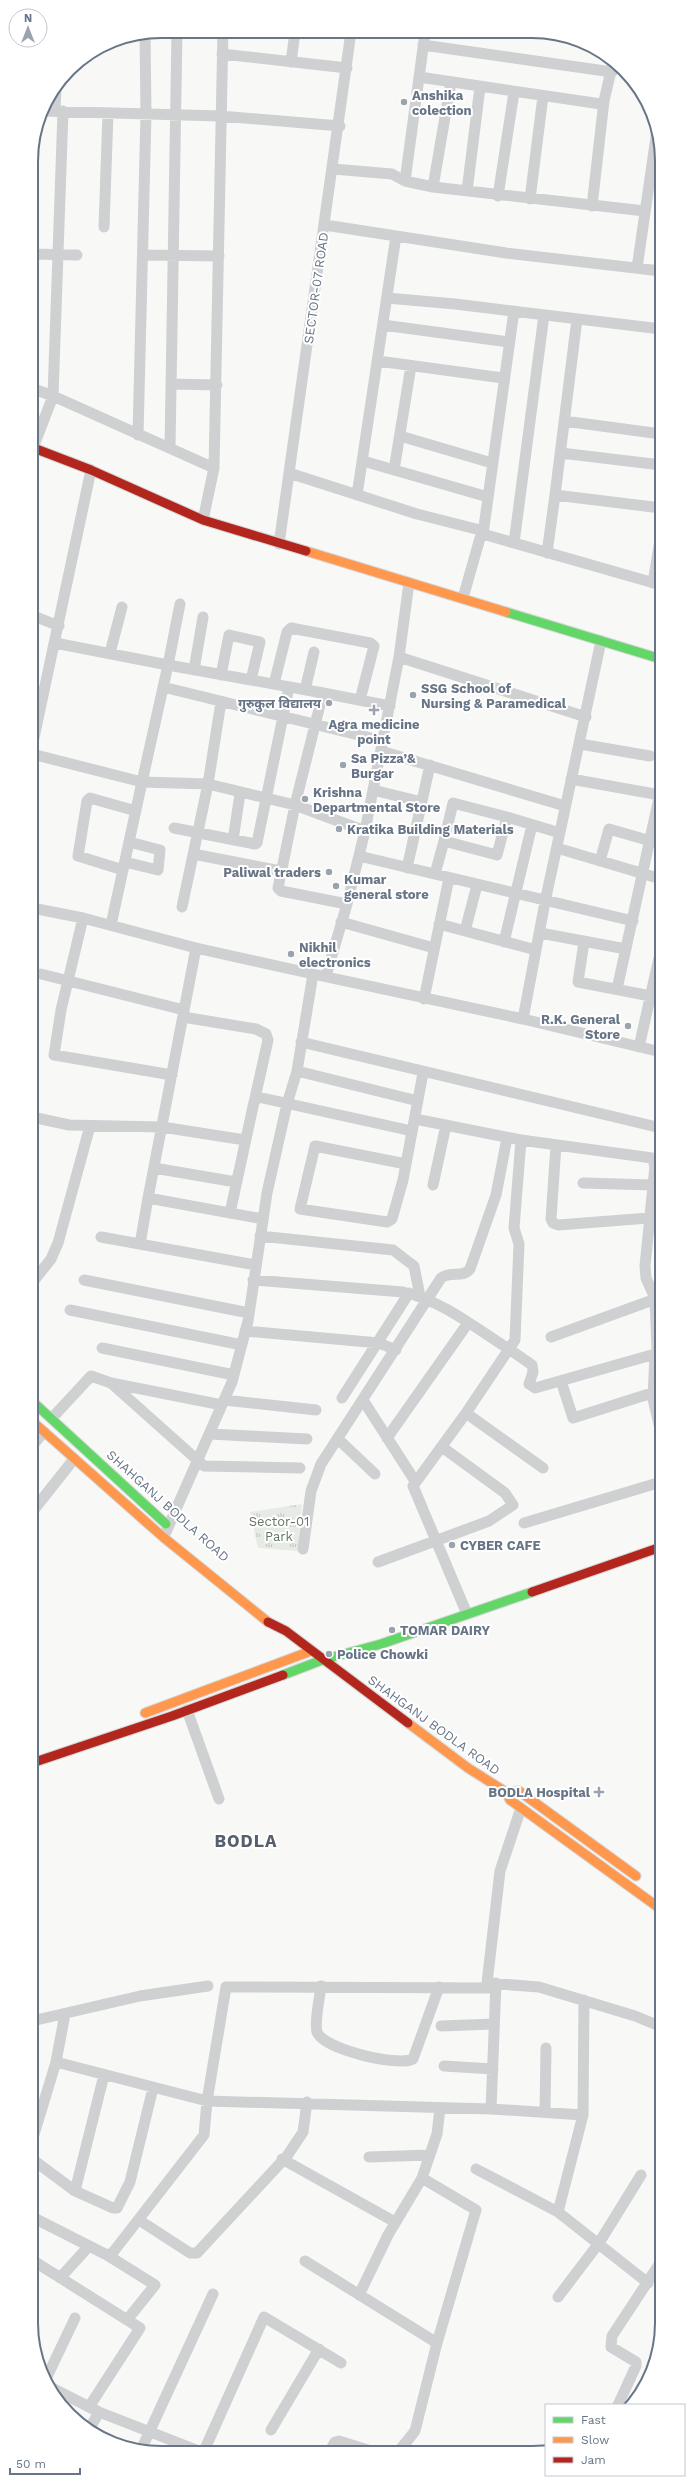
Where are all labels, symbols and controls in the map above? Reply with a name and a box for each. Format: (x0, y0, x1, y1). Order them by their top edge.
north arrow (8, 8, 48, 48)
text: N (24, 12, 32, 25)
place label: Anshika colection (412, 88, 472, 118)
marker: Anshika colection (399, 97, 409, 107)
street label: SECTOR-07 ROAD (301, 231, 331, 345)
place label: SSG School of Nursing & Paramedical (421, 681, 567, 711)
marker: SSG School of Nursing & Paramedical (408, 690, 418, 700)
place label: गुरुकुल विद्यालय (238, 696, 322, 713)
marker: गुरुकुल विद्यालय (324, 698, 334, 708)
marker: Agra medicine point (369, 705, 379, 715)
place label: Agra medicine point (328, 717, 420, 747)
place label: Sa Pizza’& Burgar (351, 751, 416, 781)
marker: Sa Pizza’& Burgar (338, 760, 348, 770)
place label: Krishna Departmental Store (313, 785, 441, 815)
marker: Krishna Departmental Store (300, 794, 310, 804)
place label: Kratika Building Materials (347, 822, 514, 837)
marker: Kratika Building Materials (334, 824, 344, 834)
place label: Paliwal traders (223, 865, 321, 880)
marker: Paliwal traders (324, 867, 334, 877)
place label: Kumar general store (344, 872, 429, 902)
marker: Kumar general store (331, 881, 341, 891)
place label: Nikhil electronics (299, 940, 371, 970)
marker: Nikhil electronics (286, 949, 296, 959)
place label: R.K. General Store (541, 1012, 621, 1042)
marker: R.K. General Store (623, 1021, 633, 1031)
street label: SHAHGANJ BODLA ROAD (104, 1447, 232, 1565)
park label: Sector-01 Park (249, 1514, 309, 1544)
place label: CYBER CAFE (460, 1538, 541, 1553)
marker: CYBER CAFE (447, 1540, 457, 1550)
place label: TOMAR DAIRY (400, 1623, 490, 1638)
marker: TOMAR DAIRY (387, 1625, 397, 1635)
place label: Police Chowki (337, 1647, 428, 1662)
marker: Police Chowki (324, 1649, 334, 1659)
street label: SHAHGANJ BODLA ROAD (365, 1672, 503, 1778)
place label: BODLA Hospital (488, 1785, 591, 1800)
marker: BODLA Hospital (593, 1786, 605, 1798)
district label: BODLA (214, 1831, 278, 1851)
legend (545, 2404, 685, 2476)
text: Fast (581, 2413, 606, 2427)
text: Slow (581, 2433, 609, 2447)
scale bar (10, 2450, 80, 2476)
text: Jam (581, 2453, 606, 2467)
text: 50 m (16, 2457, 46, 2471)

